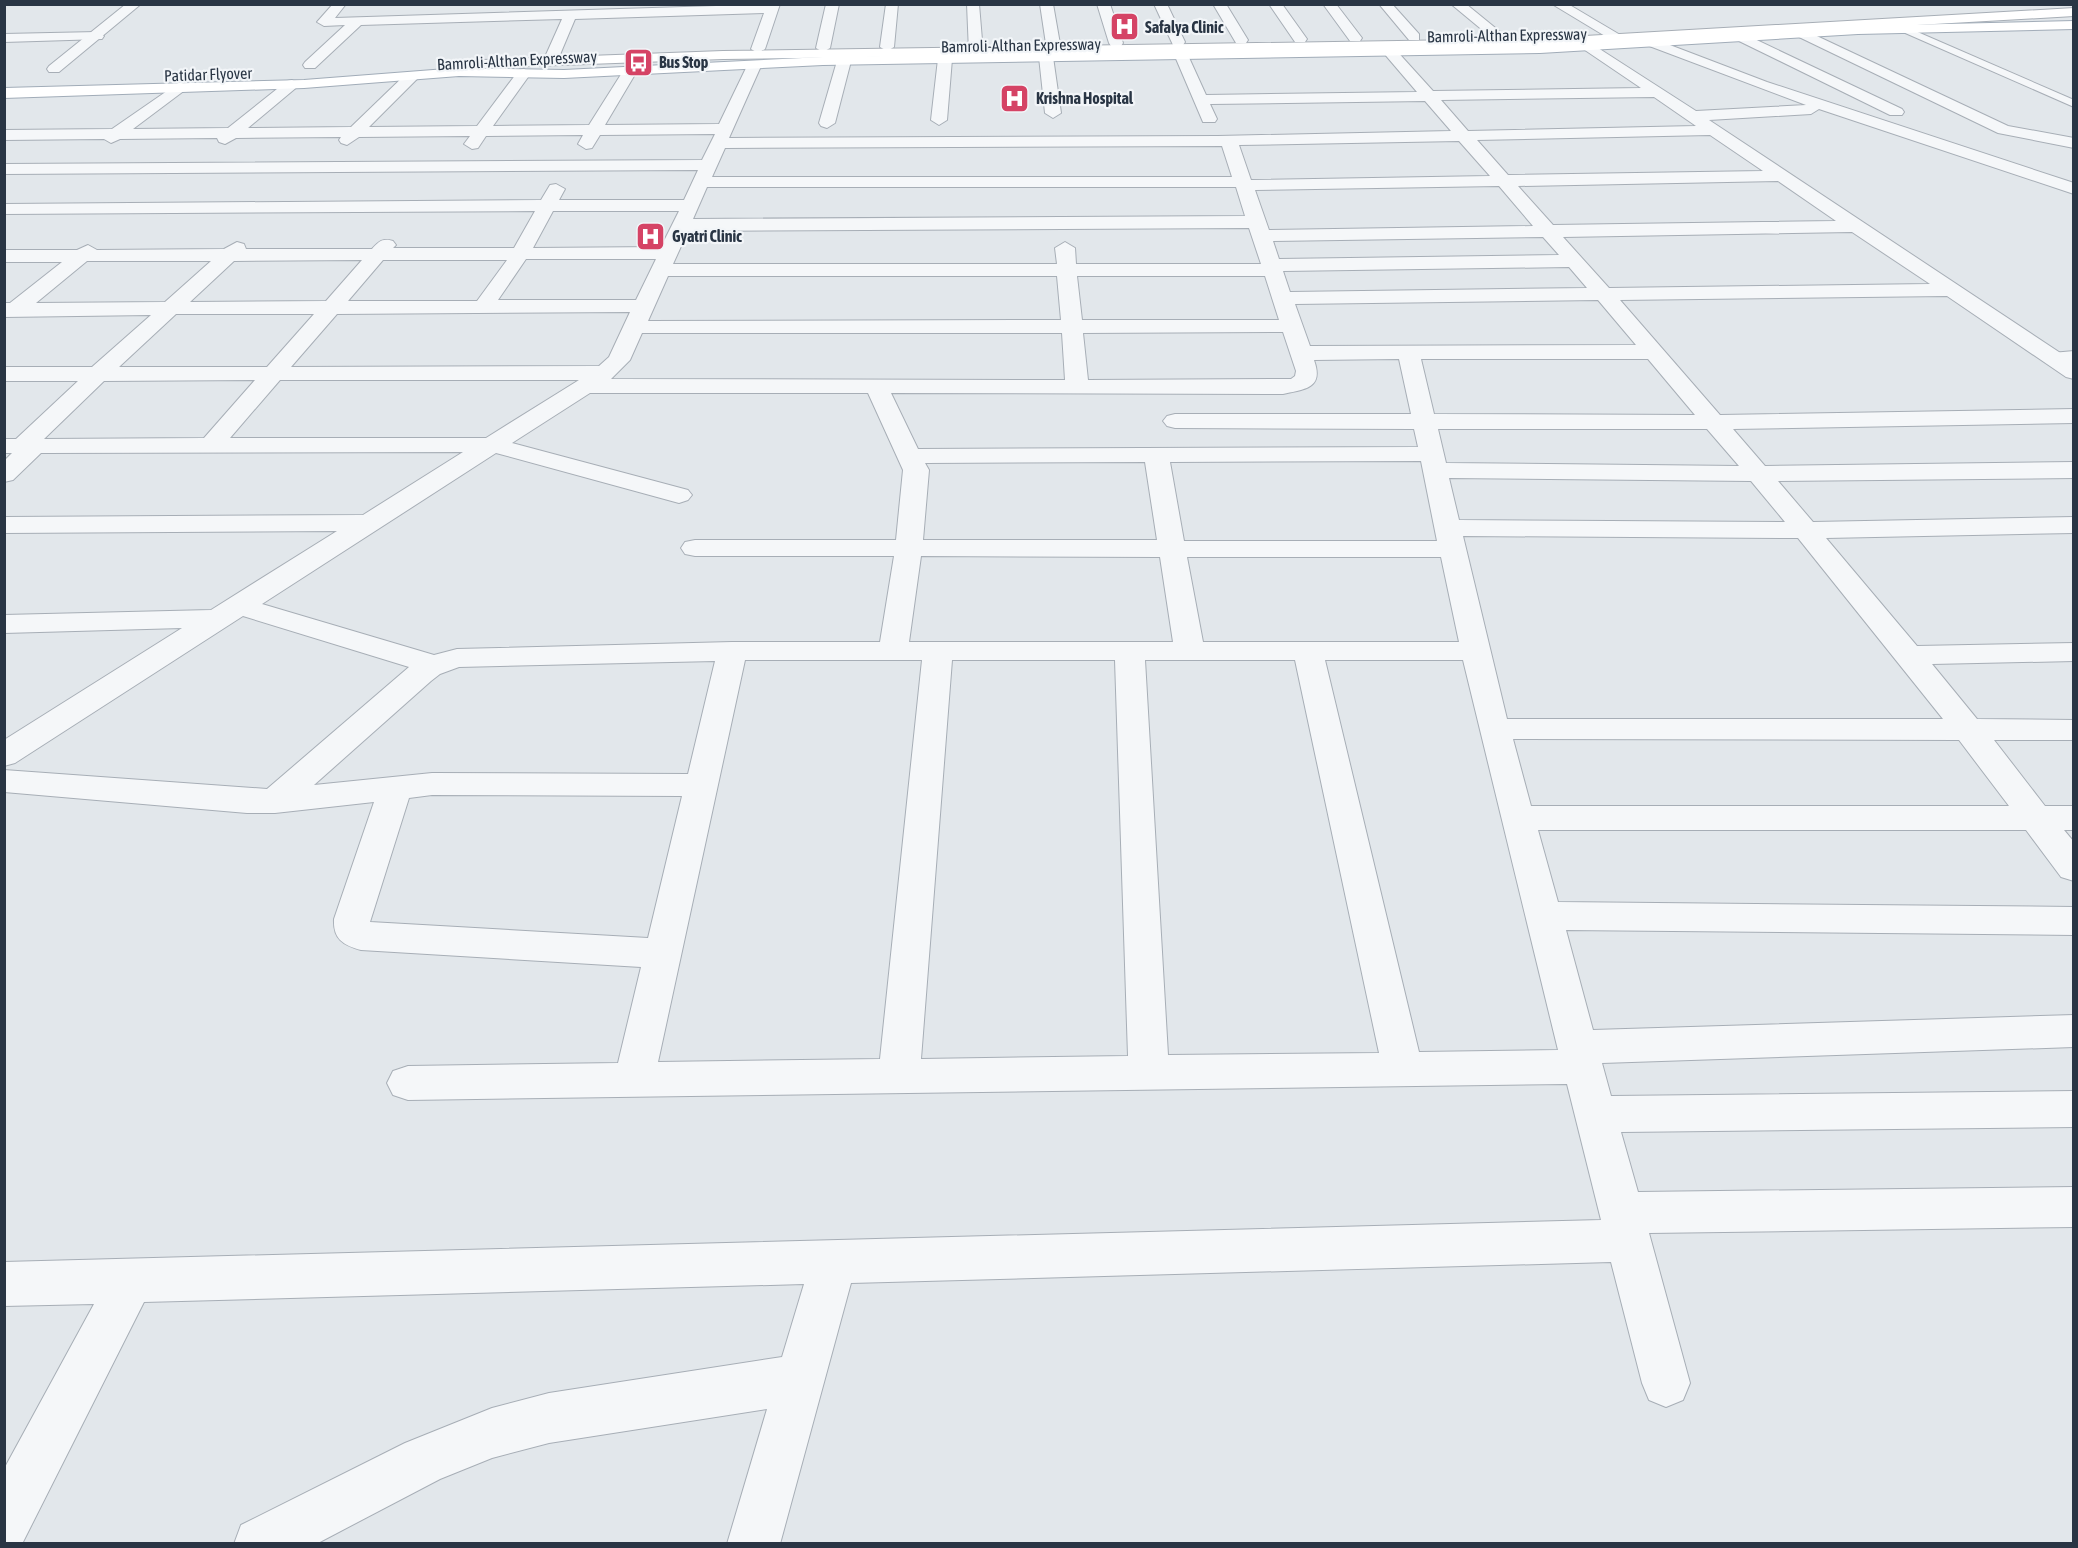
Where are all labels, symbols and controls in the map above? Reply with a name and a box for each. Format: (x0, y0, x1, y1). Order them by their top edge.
hospital icon: Safalya Clinic (1108, 11, 1140, 43)
place label: Safalya Clinic (1145, 18, 1224, 36)
street label: Bamroli-Althan Expressway (1427, 25, 1588, 46)
street label: Bamroli-Althan Expressway (941, 35, 1102, 56)
bus stop icon: Bus Stop (622, 46, 654, 78)
street label: Bamroli-Althan Expressway (437, 47, 598, 74)
place label: Bus Stop (659, 53, 709, 71)
street label: Patidar Flyover (164, 63, 253, 86)
hospital icon: Krishna Hospital (999, 82, 1031, 114)
place label: Krishna Hospital (1036, 89, 1134, 107)
hospital icon: Gyatri Clinic (635, 220, 667, 252)
place label: Gyatri Clinic (672, 227, 742, 245)

